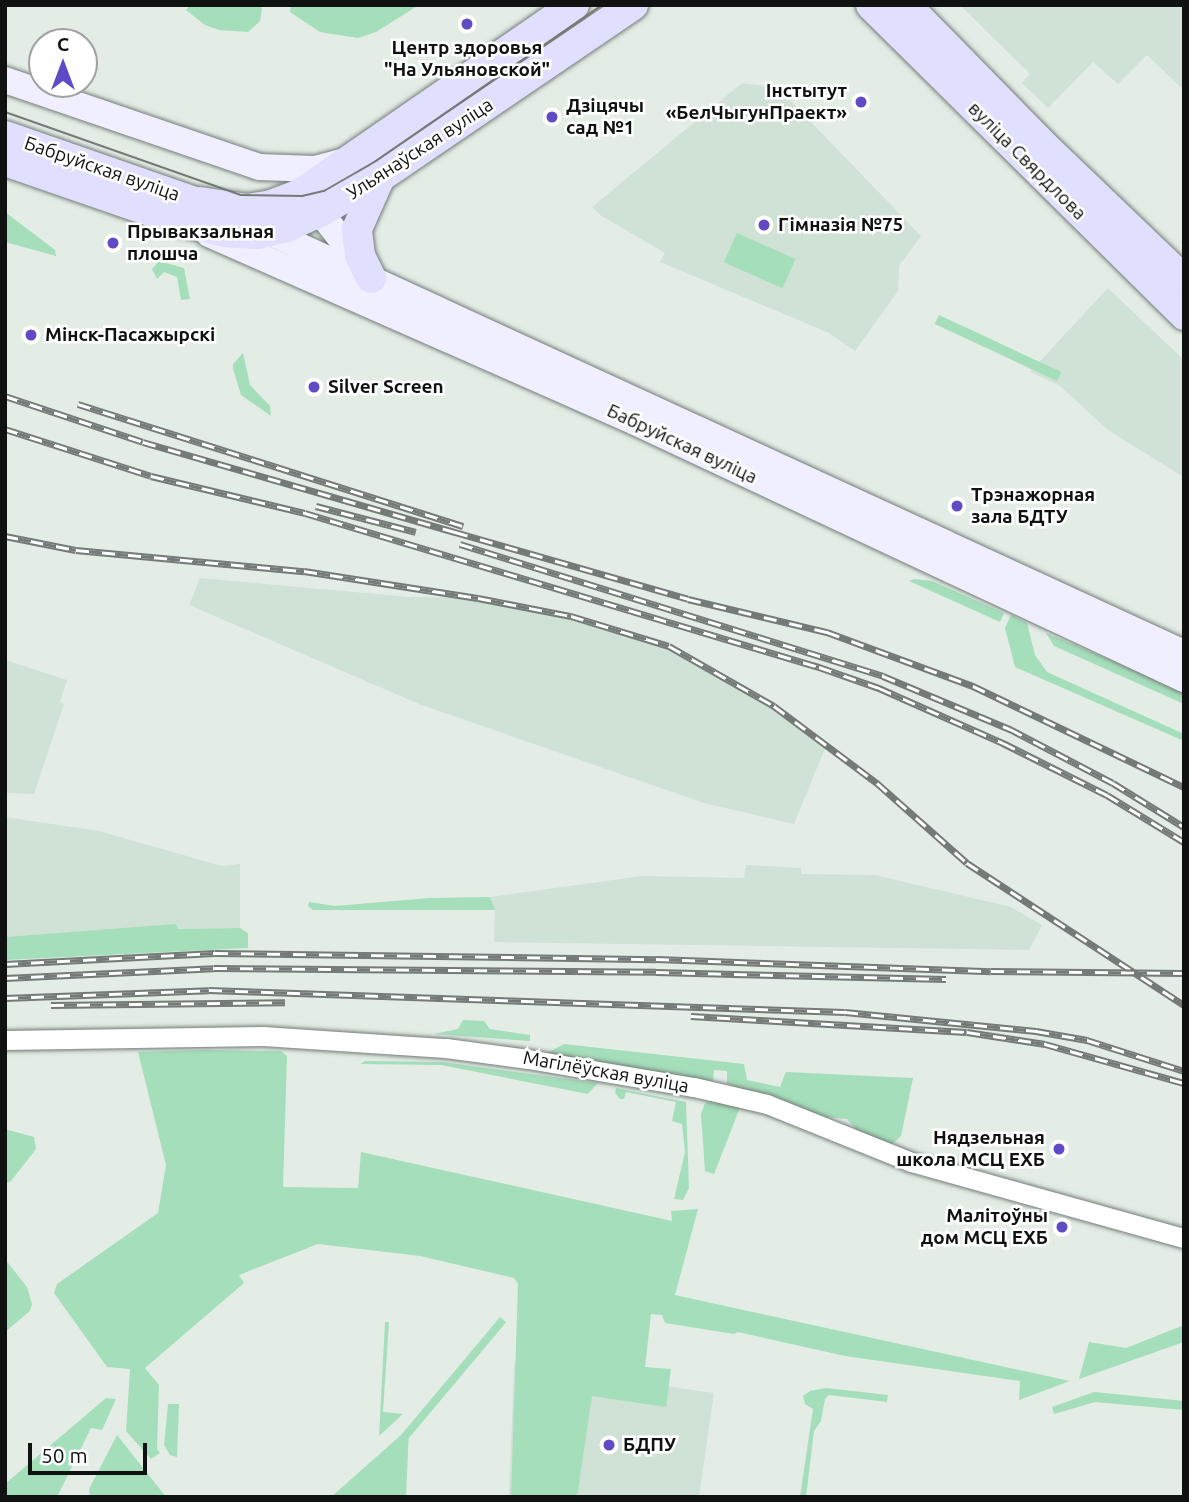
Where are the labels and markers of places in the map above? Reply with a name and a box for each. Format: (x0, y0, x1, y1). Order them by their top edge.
marker: Центр здоровья "На Ульяновской" (457, 14, 477, 34)
place label: Центр здоровья "На Ульяновской" (384, 37, 550, 81)
place label: Інстытут «БелЧыгунПраект» (666, 80, 847, 124)
marker: Інстытут «БелЧыгунПраект» (853, 94, 869, 110)
place label: Дзіцячы сад №1 (566, 95, 644, 139)
marker: Дзіцячы сад №1 (544, 109, 560, 125)
place label: Гімназія №75 (778, 214, 903, 236)
marker: Гімназія №75 (756, 217, 772, 233)
place label: Прывакзальная плошча (127, 221, 274, 265)
marker: Прывакзальная плошча (105, 235, 121, 251)
place label: Мінск-Пасажырскі (45, 324, 215, 346)
marker: Мінск-Пасажырскі (23, 327, 39, 343)
place label: Silver Screen (328, 376, 444, 398)
marker: Silver Screen (306, 379, 322, 395)
place label: Трэнажорная зала БДТУ (971, 484, 1095, 528)
marker: Трэнажорная зала БДТУ (949, 498, 965, 514)
place label: Нядзельная школа МСЦ ЕХБ (896, 1127, 1045, 1171)
marker: Нядзельная школа МСЦ ЕХБ (1051, 1141, 1067, 1157)
place label: Малітоўны дом МСЦ ЕХБ (921, 1205, 1048, 1249)
marker: Малітоўны дом МСЦ ЕХБ (1054, 1219, 1070, 1235)
place label: БДПУ (623, 1434, 676, 1456)
marker: БДПУ (601, 1437, 617, 1453)

